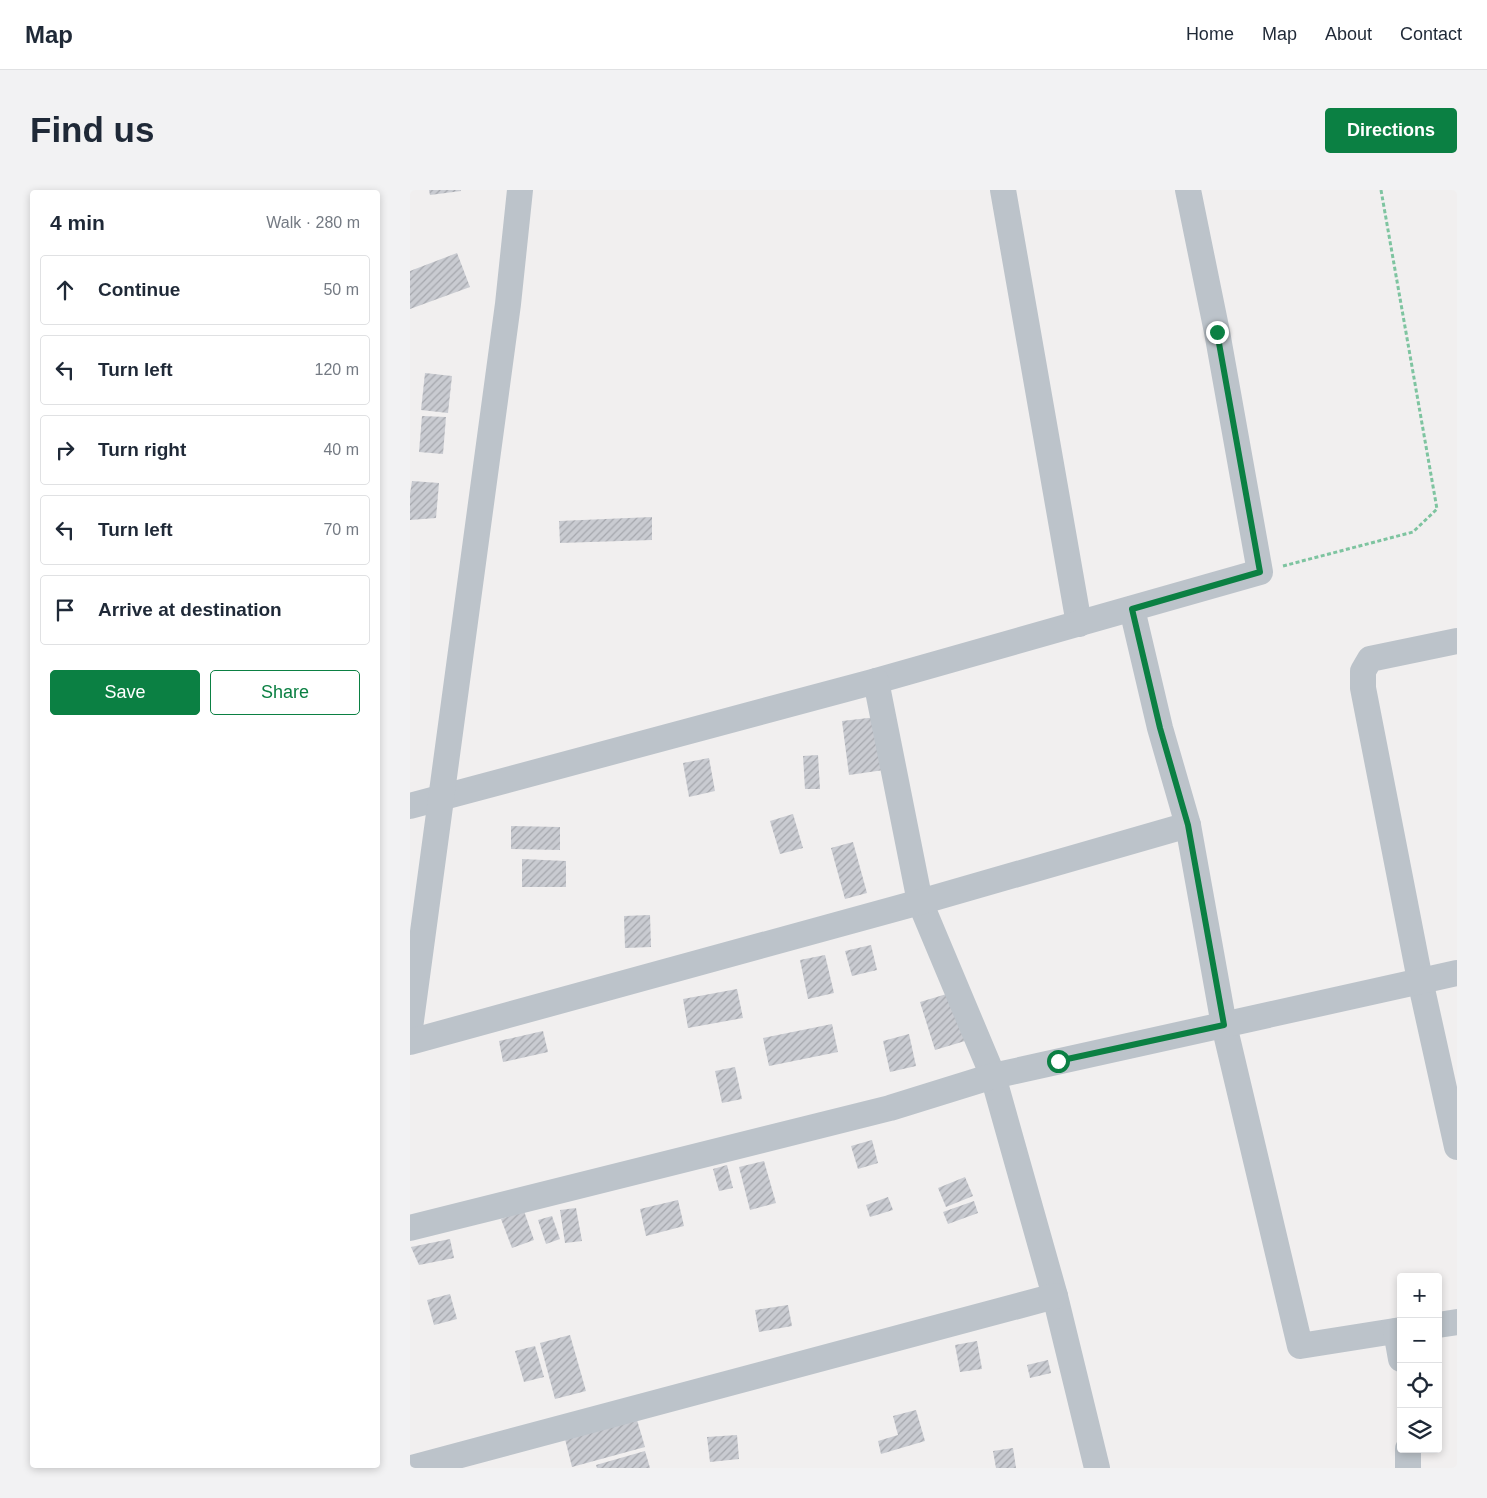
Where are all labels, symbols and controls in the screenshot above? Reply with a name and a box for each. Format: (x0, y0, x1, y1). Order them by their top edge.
text: Map (25, 21, 73, 48)
text: Home (1186, 24, 1234, 44)
text: Map (1262, 24, 1297, 44)
text: About (1325, 24, 1372, 44)
text: Contact (1400, 24, 1462, 44)
button: Directions (1325, 108, 1457, 153)
text: Find us (30, 110, 154, 149)
text: 4 min (50, 211, 105, 234)
text: Walk · 280 m (266, 214, 360, 231)
icon: ahead (51, 276, 79, 304)
text: Continue (98, 279, 180, 300)
text: 50 m (323, 281, 359, 298)
route end (1206, 321, 1229, 344)
icon: left (51, 356, 79, 384)
text: Turn left (98, 359, 173, 380)
text: 120 m (315, 361, 359, 378)
icon: right (51, 436, 79, 464)
text: Turn right (98, 439, 186, 460)
text: 40 m (323, 441, 359, 458)
icon: left (51, 516, 79, 544)
text: Turn left (98, 519, 173, 540)
text: 70 m (323, 521, 359, 538)
icon: arrive (51, 596, 79, 624)
text: Arrive at destination (98, 599, 282, 620)
button: Save (50, 670, 200, 715)
button: Share (210, 670, 360, 715)
route start (1047, 1050, 1070, 1073)
map controls (1397, 1273, 1442, 1453)
button: + (1397, 1273, 1442, 1318)
button: − (1397, 1318, 1442, 1363)
button: locate (1397, 1363, 1442, 1408)
button: layers (1397, 1408, 1442, 1453)

